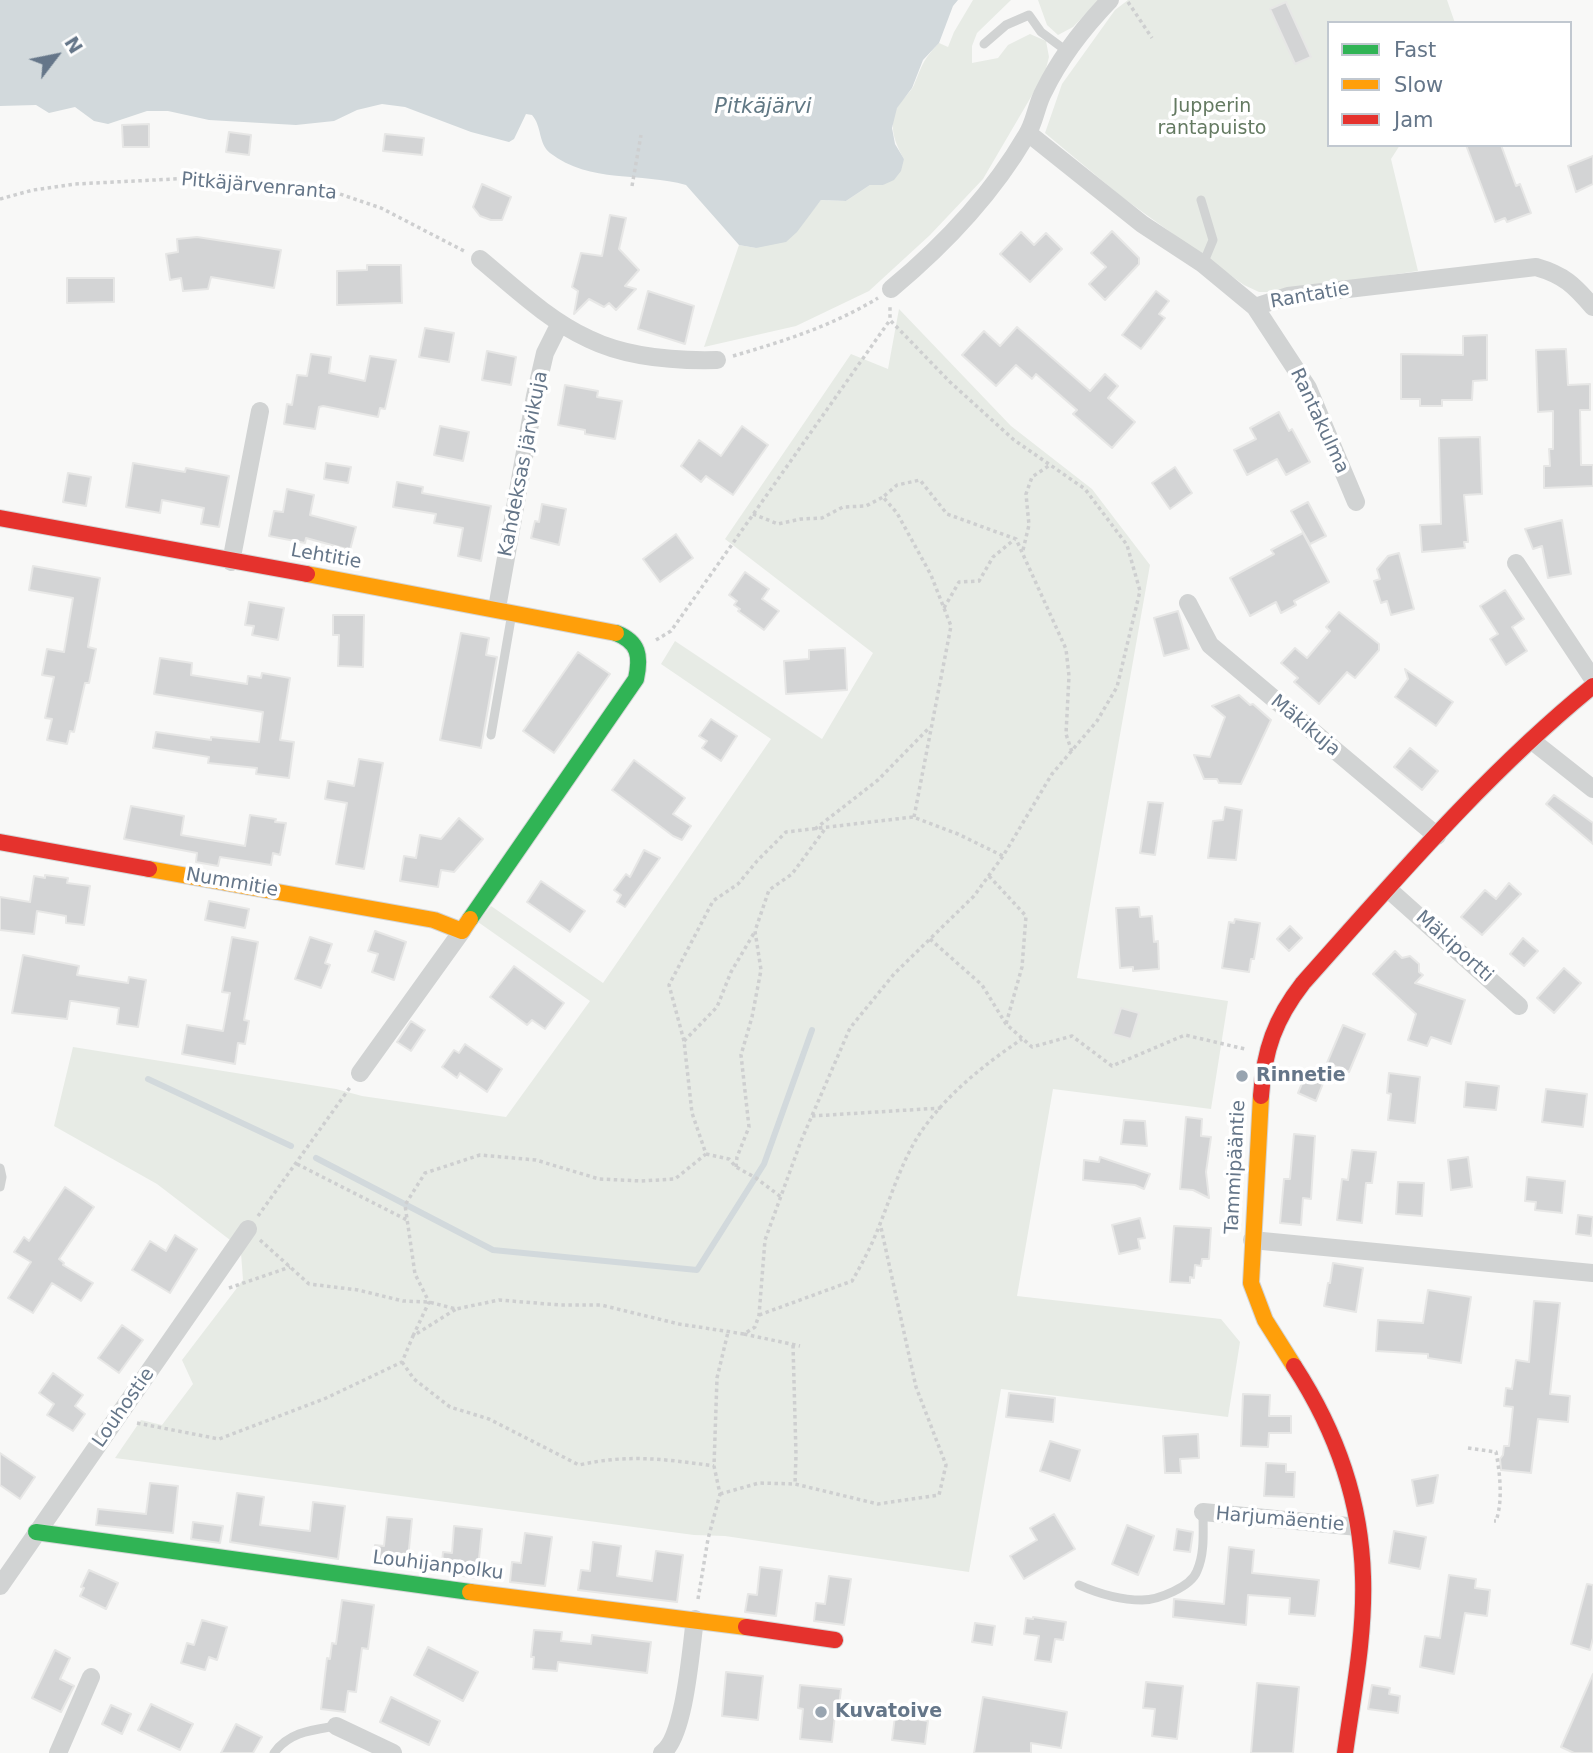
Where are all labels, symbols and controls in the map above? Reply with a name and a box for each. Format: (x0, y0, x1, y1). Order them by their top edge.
north arrow (21, 21, 91, 91)
legend (1327, 21, 1572, 147)
text: N (60, 32, 87, 57)
text: Fast (1394, 38, 1436, 62)
text: Slow (1394, 73, 1443, 97)
water label: Pitkäjärvi (714, 95, 812, 121)
park label: Jupperin rantapuisto (1158, 96, 1266, 140)
text: Jam (1394, 108, 1434, 132)
street label: Pitkäjärvenranta (180, 169, 338, 205)
street label: Rantatie (1269, 278, 1351, 314)
street label: Rantakulma (1285, 365, 1353, 477)
street label: Kahdeksas järvikuja (495, 369, 553, 559)
street label: Lehtitie (289, 540, 363, 574)
street label: Mäkikuja (1266, 690, 1344, 762)
street label: Nummitie (184, 864, 280, 902)
street label: Mäkiportti (1411, 906, 1497, 988)
place label: Rinnetie (1256, 1065, 1346, 1087)
marker: Rinnetie (1234, 1068, 1250, 1084)
street label: Tammipääntie (1221, 1099, 1251, 1235)
street label: Louhostie (88, 1364, 160, 1452)
street label: Harjumäentie (1215, 1503, 1345, 1537)
street label: Louhijanpolku (371, 1547, 505, 1585)
place label: Kuvatoive (835, 1701, 942, 1723)
marker: Kuvatoive (813, 1704, 829, 1720)

